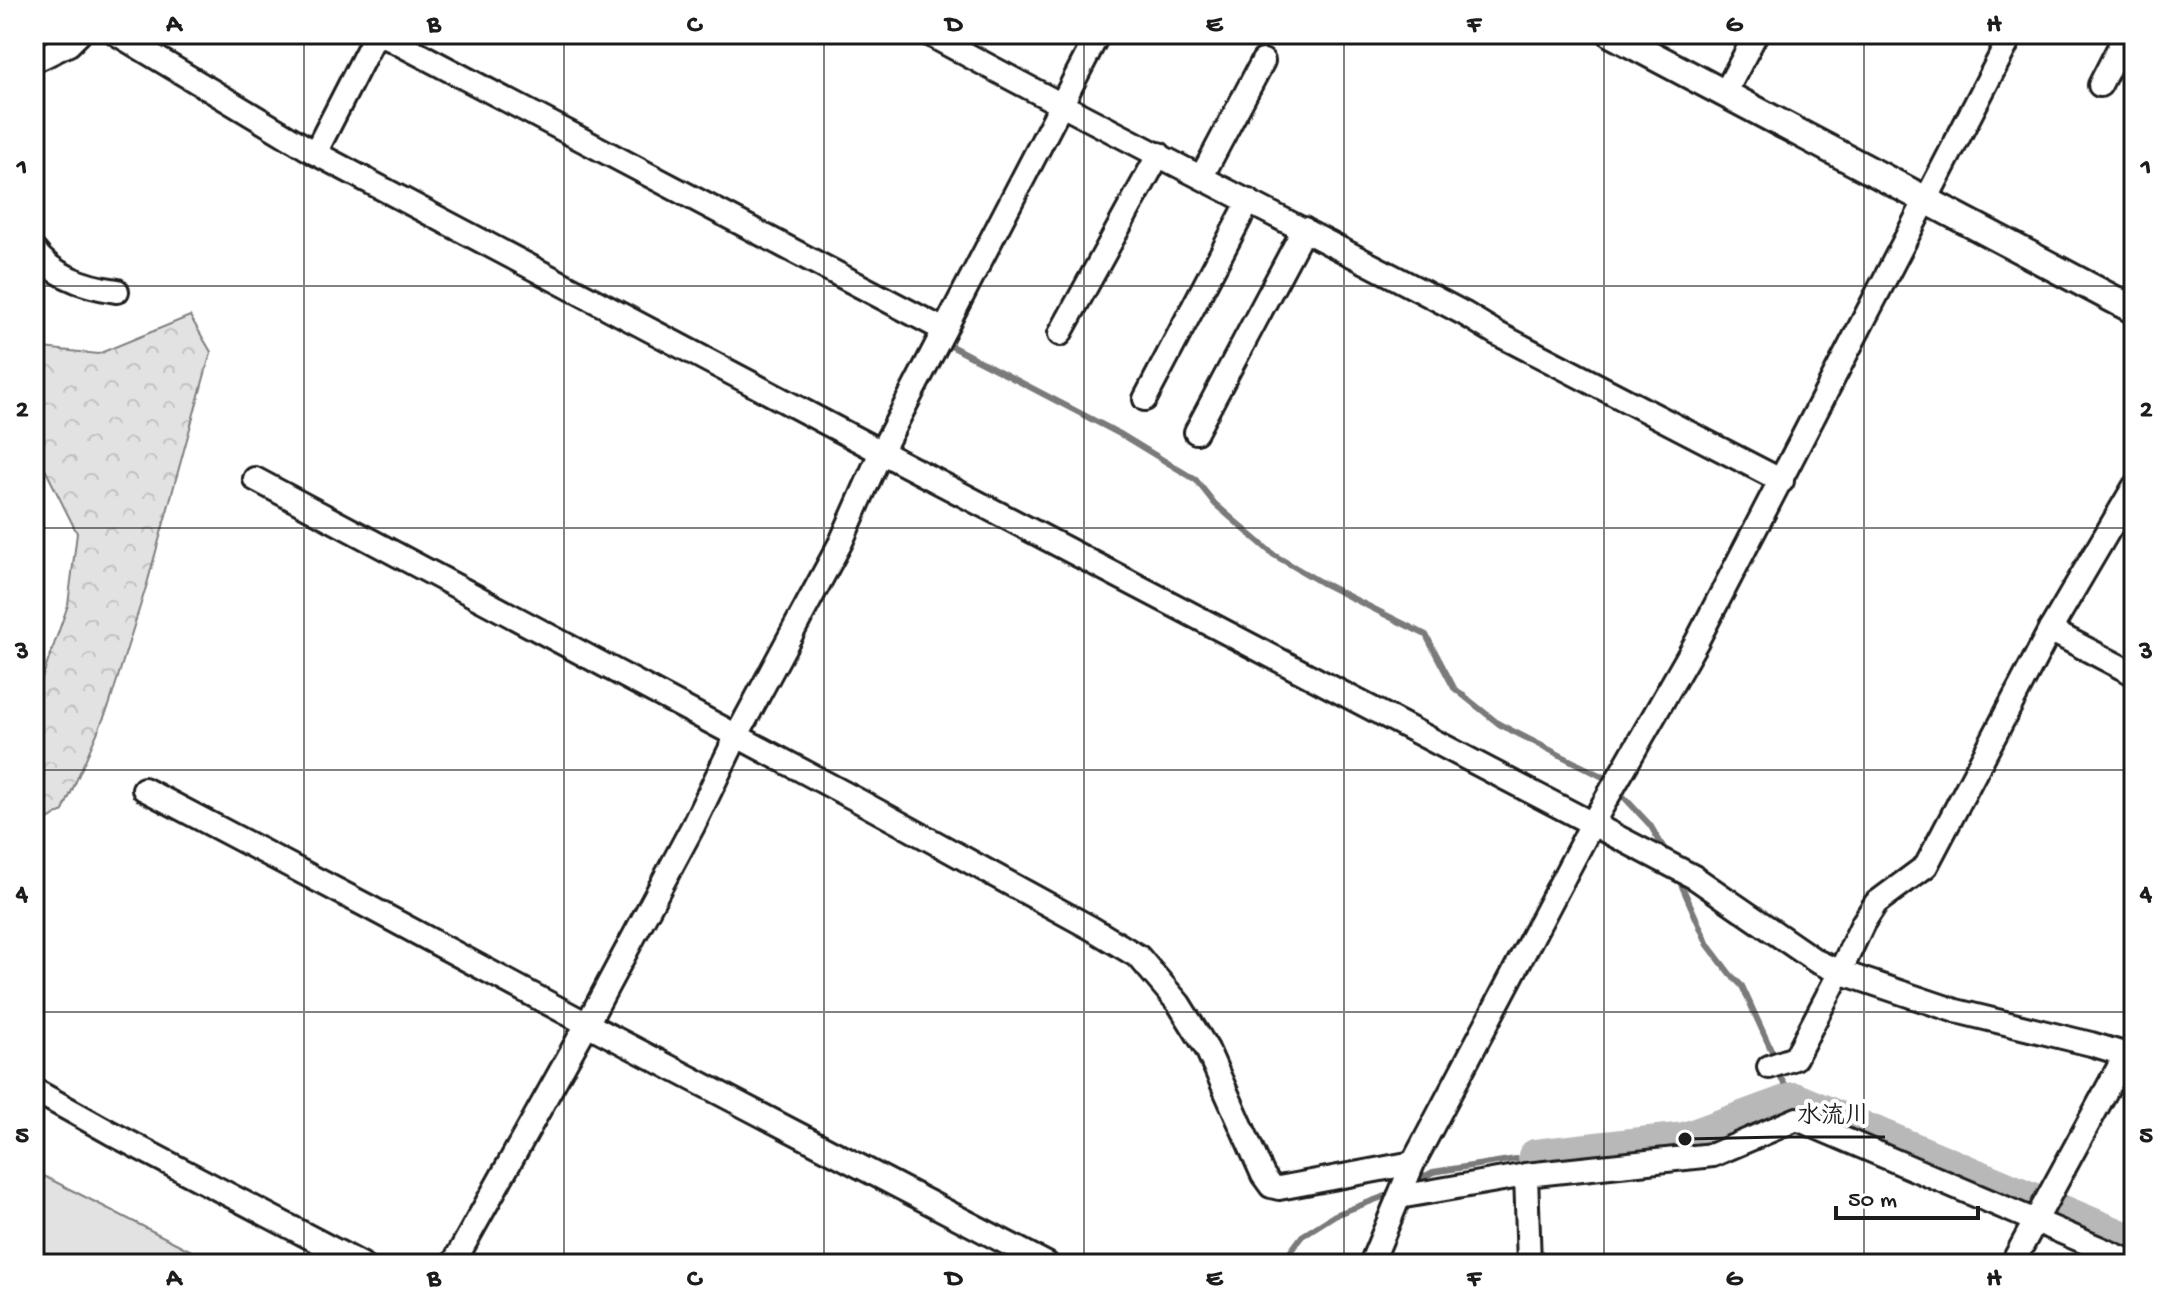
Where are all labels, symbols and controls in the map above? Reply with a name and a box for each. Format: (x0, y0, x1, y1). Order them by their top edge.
text: A (165, 11, 183, 42)
text: B (426, 11, 442, 42)
text: C (687, 11, 704, 42)
text: D (944, 11, 964, 42)
text: E (1206, 11, 1224, 42)
text: F (1466, 11, 1482, 42)
text: G (1726, 11, 1744, 42)
text: H (1987, 11, 2003, 42)
text: 1 (16, 154, 27, 185)
text: 1 (2140, 154, 2151, 185)
text: 2 (16, 396, 29, 427)
text: 2 (2140, 396, 2153, 427)
text: 3 (14, 638, 29, 669)
text: 3 (2138, 638, 2153, 669)
text: 4 (15, 880, 29, 911)
text: 4 (2139, 880, 2153, 911)
callout: 水流川 (1781, 1089, 1885, 1137)
text: 水流川 (1797, 1102, 1869, 1132)
text: 5 (15, 1122, 29, 1153)
text: 5 (2139, 1122, 2153, 1153)
scale bar (1836, 1170, 1978, 1220)
text: 50 m (1848, 1187, 1897, 1216)
text: A (165, 1265, 183, 1296)
text: B (426, 1265, 442, 1296)
text: C (687, 1265, 704, 1296)
text: D (944, 1265, 964, 1296)
text: E (1206, 1265, 1224, 1296)
text: F (1466, 1265, 1482, 1296)
text: G (1726, 1265, 1744, 1296)
text: H (1987, 1265, 2003, 1296)

